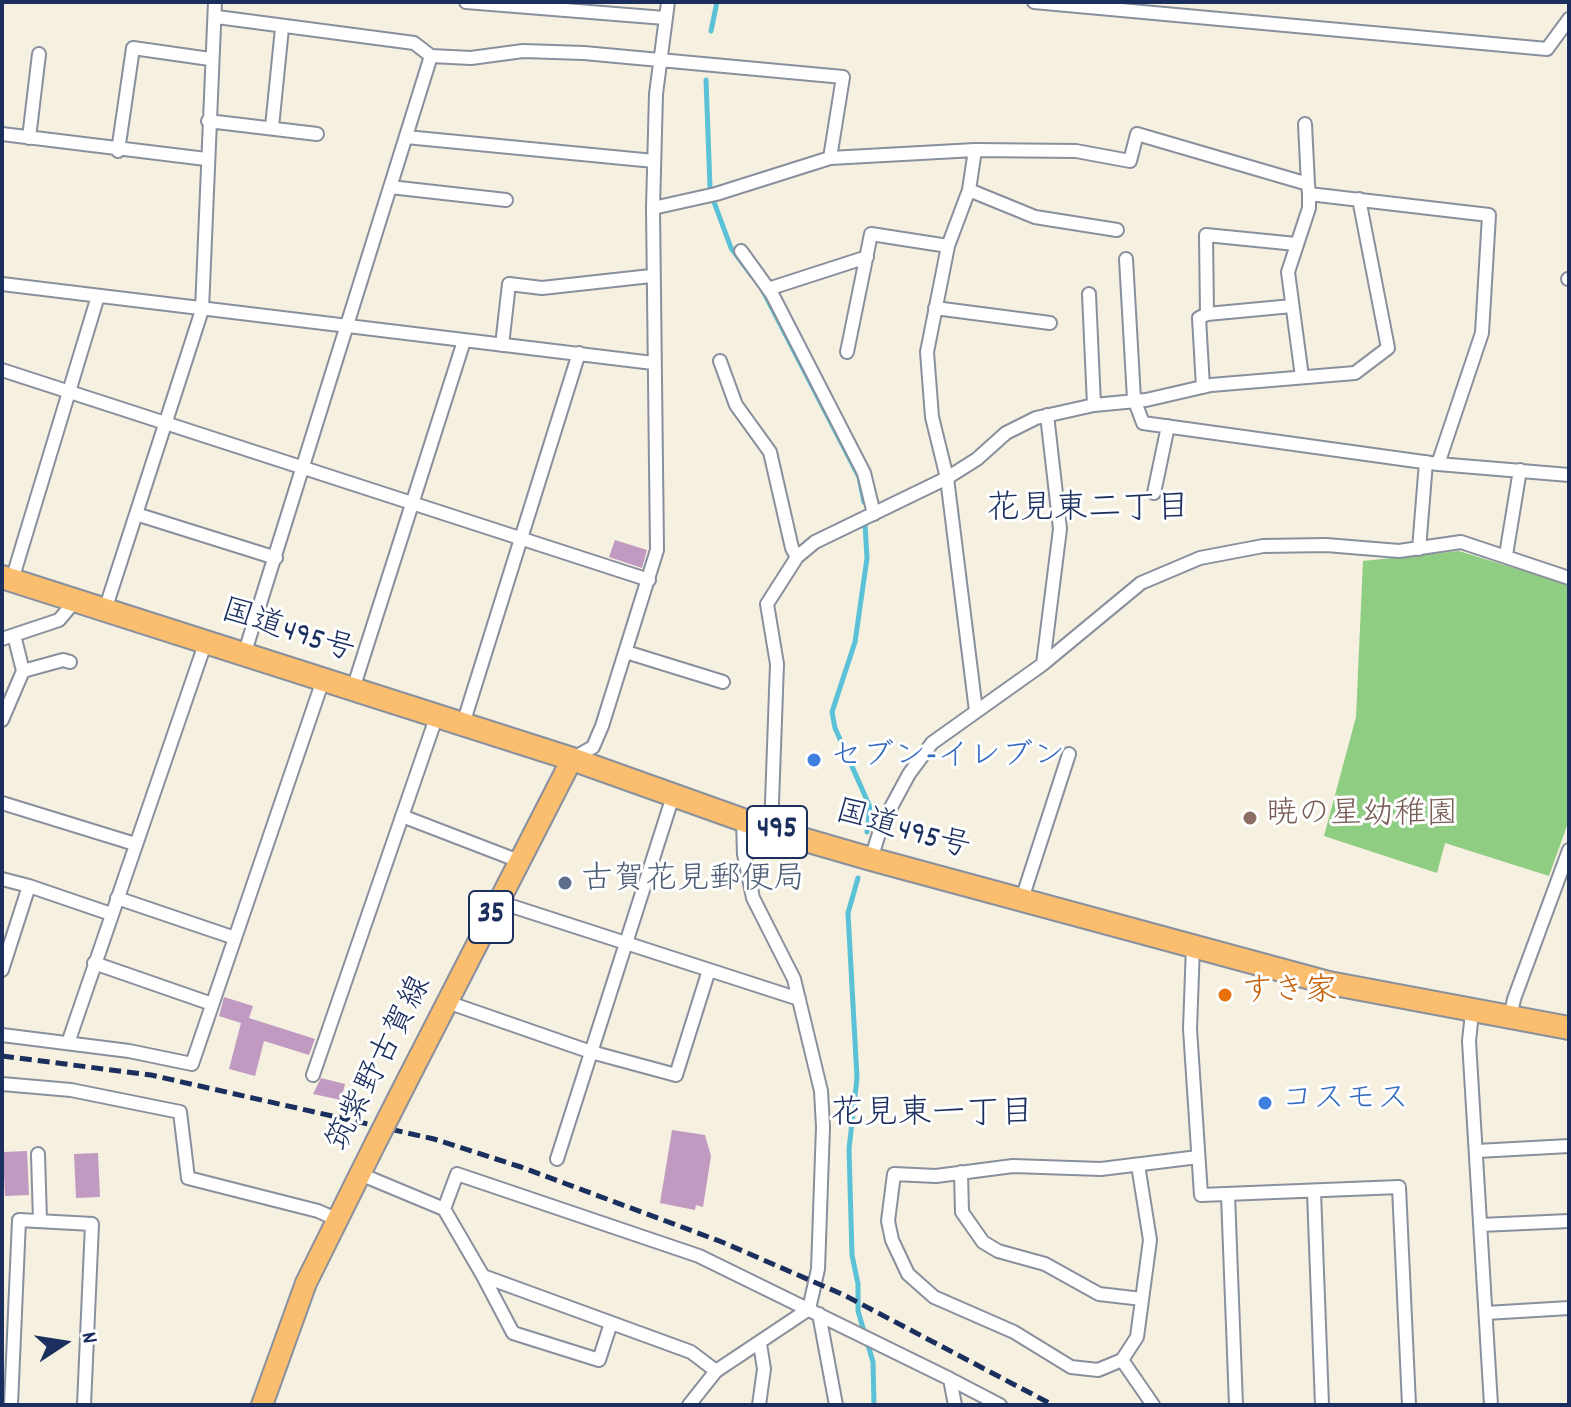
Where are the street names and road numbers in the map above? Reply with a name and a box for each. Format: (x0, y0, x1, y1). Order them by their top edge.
street label: 国道495号 (215, 594, 359, 674)
street label: 国道495号 (830, 795, 974, 871)
road number: 495 (747, 806, 807, 858)
road number: 35 (469, 891, 513, 943)
street label: 筑紫野古賀線 (321, 971, 443, 1159)

